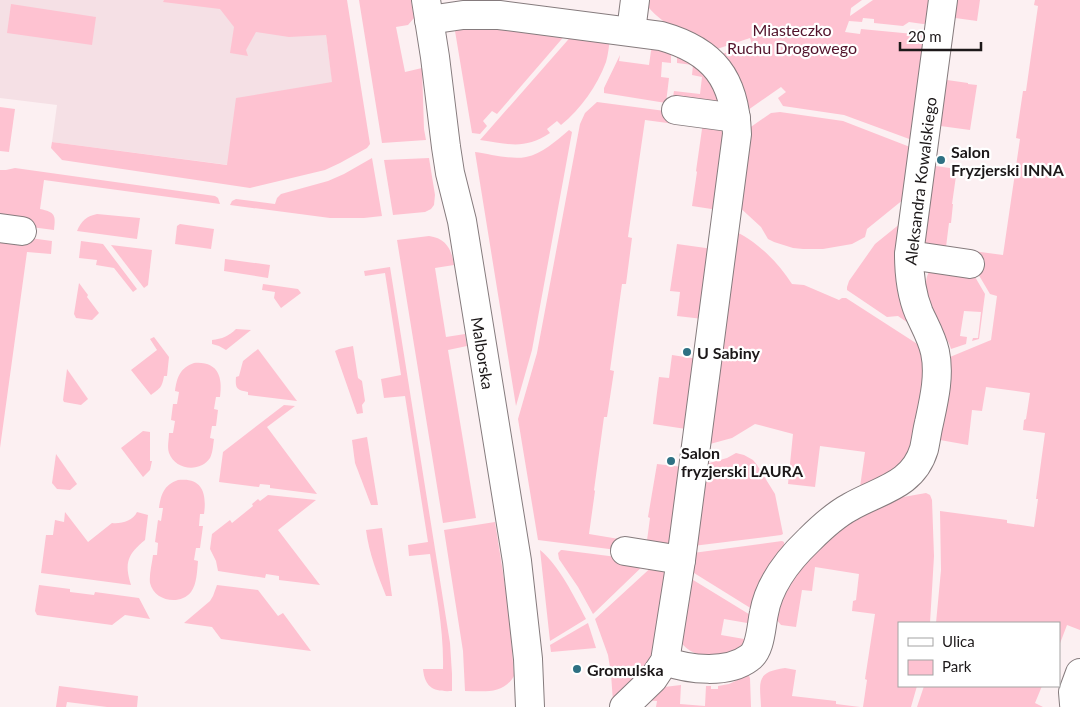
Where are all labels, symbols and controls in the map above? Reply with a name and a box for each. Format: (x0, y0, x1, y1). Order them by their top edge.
park label: Miasteczko Ruchu Drogowego (727, 20, 857, 57)
scale bar (900, 20, 981, 52)
text: 20 m (908, 27, 942, 45)
street label: Aleksandra Kowalskiego (900, 96, 940, 266)
place label: Salon Fryzjerski INNA (951, 142, 1065, 179)
marker: Salon Fryzjerski INNA (935, 154, 947, 166)
street label: Malborska (468, 315, 498, 391)
place label: U Sabiny (697, 343, 761, 362)
marker: U Sabiny (681, 346, 693, 358)
place label: Salon fryzjerski LAURA (681, 443, 804, 480)
marker: Salon fryzjerski LAURA (665, 455, 677, 467)
legend (898, 622, 1060, 687)
text: Ulica (942, 632, 975, 650)
text: Park (942, 657, 972, 675)
place label: Gromulska (587, 660, 664, 679)
marker: Gromulska (571, 663, 583, 675)

